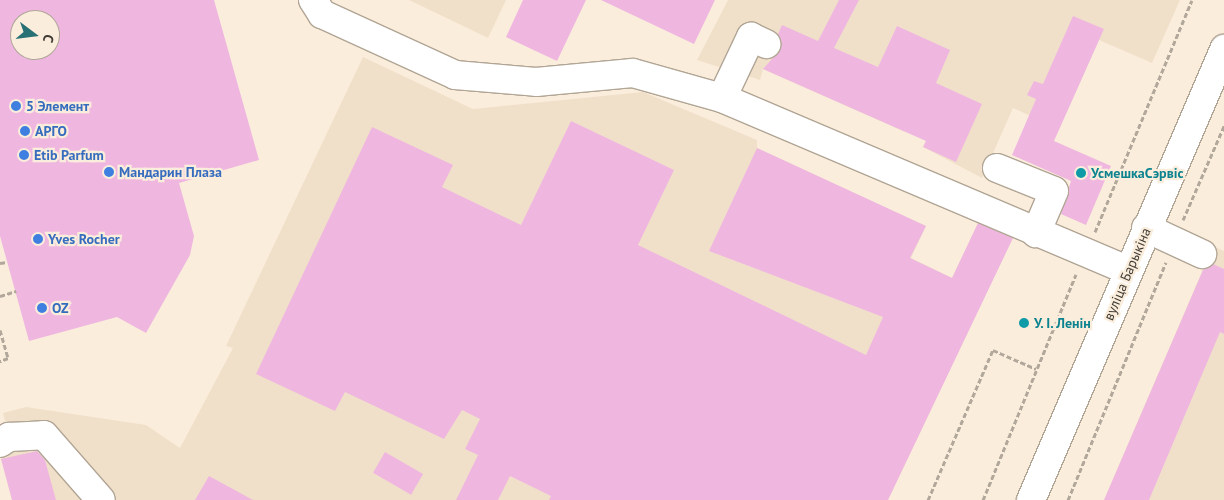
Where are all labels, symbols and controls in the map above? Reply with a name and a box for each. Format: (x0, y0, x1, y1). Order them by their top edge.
north arrow (10, 10, 60, 60)
text: С (39, 33, 58, 45)
place label: 5 Элемент (26, 98, 89, 114)
marker: 5 Элемент (10, 100, 22, 112)
place label: АРГО (35, 123, 67, 139)
marker: АРГО (19, 125, 31, 137)
place label: Etib Parfum (34, 147, 104, 163)
marker: Etib Parfum (18, 149, 30, 161)
place label: Мандарин Плаза (119, 164, 222, 180)
place label: УсмешкаСэрвіс (1091, 165, 1184, 181)
marker: Мандарин Плаза (103, 166, 115, 178)
marker: УсмешкаСэрвіс (1075, 167, 1087, 179)
street label: вуліца Барыкіна (1100, 225, 1154, 323)
place label: Yves Rocher (48, 231, 120, 247)
marker: Yves Rocher (32, 233, 44, 245)
place label: OZ (52, 300, 69, 316)
marker: OZ (36, 302, 48, 314)
place label: У. І. Ленін (1034, 315, 1093, 331)
marker: У. І. Ленін (1018, 317, 1030, 329)

